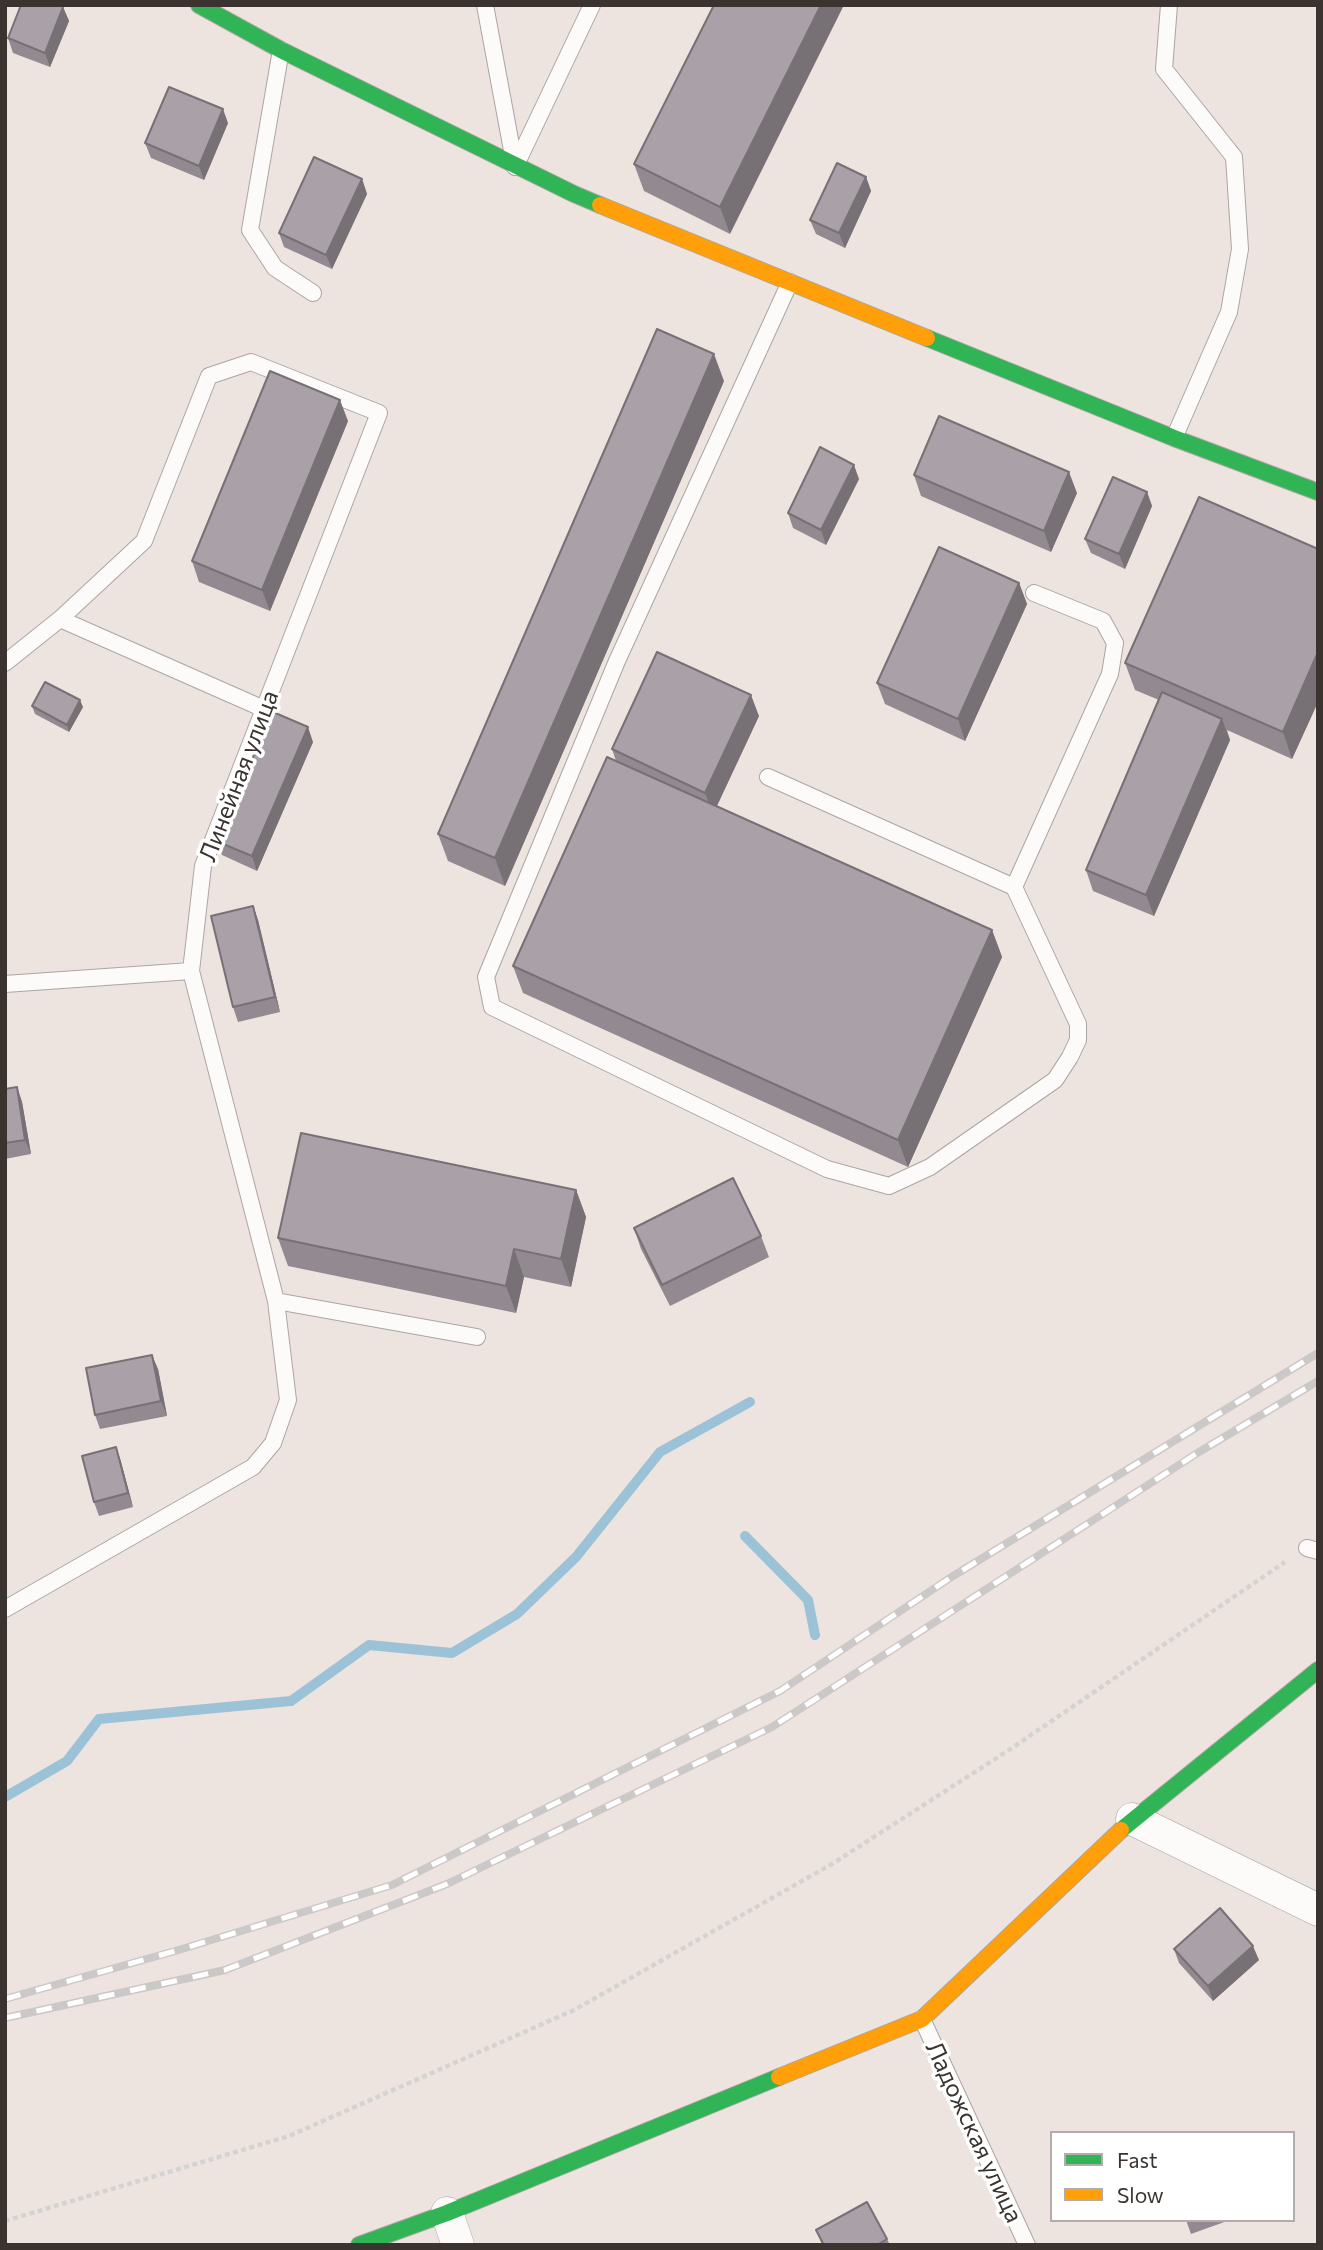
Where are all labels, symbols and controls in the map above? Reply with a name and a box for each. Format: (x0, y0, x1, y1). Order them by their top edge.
street label: Линейная улица (193, 686, 285, 866)
street label: Ладожская улица (919, 2037, 1029, 2227)
legend (1050, 2131, 1295, 2222)
text: Fast (1117, 2147, 1158, 2172)
text: Slow (1117, 2182, 1164, 2207)

